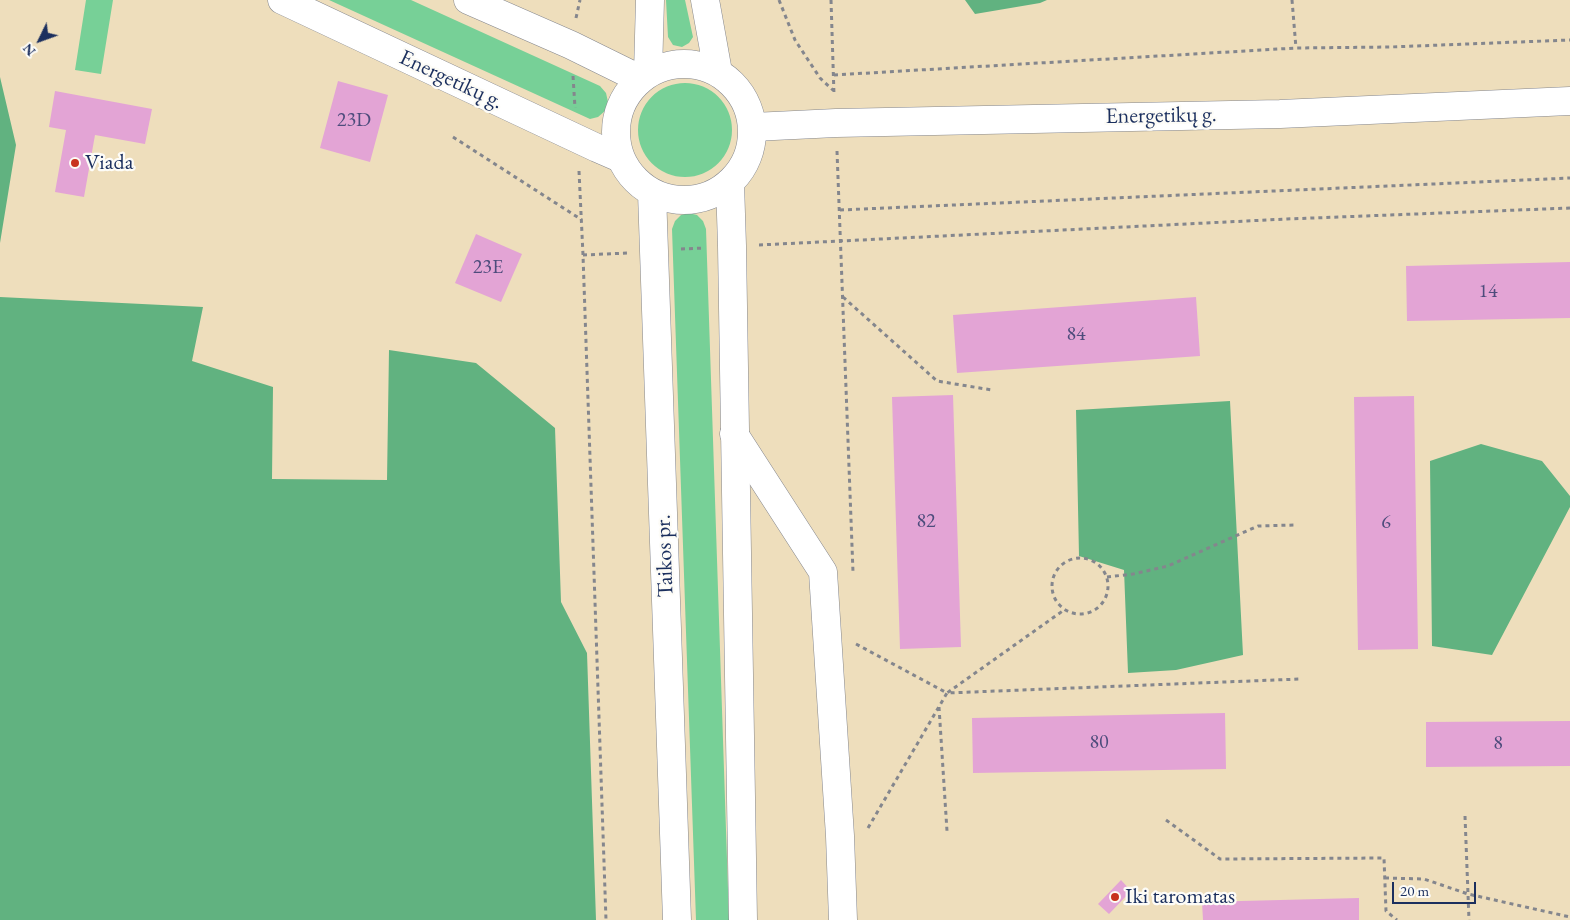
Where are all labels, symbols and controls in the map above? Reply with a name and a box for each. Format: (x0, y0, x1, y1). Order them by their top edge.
north arrow (15, 15, 65, 65)
text: N (18, 40, 39, 60)
street label: Energetikų g. (395, 45, 507, 115)
street label: Energetikų g. (1105, 102, 1217, 130)
house number: 23D (337, 109, 371, 133)
place label: Viada (85, 150, 133, 176)
marker: Viada (69, 157, 81, 169)
house number: 23E (473, 256, 503, 280)
house number: 14 (1478, 280, 1498, 304)
house number: 84 (1066, 323, 1086, 347)
house number: 82 (916, 510, 936, 534)
house number: 6 (1381, 511, 1391, 535)
street label: Taikos pr. (650, 514, 680, 598)
house number: 80 (1089, 731, 1109, 755)
house number: 8 (1493, 732, 1503, 756)
scale bar (1395, 872, 1479, 904)
text: 20 m (1400, 881, 1429, 900)
place label: Iki taromatas (1125, 884, 1235, 910)
marker: Iki taromatas (1109, 891, 1121, 903)

